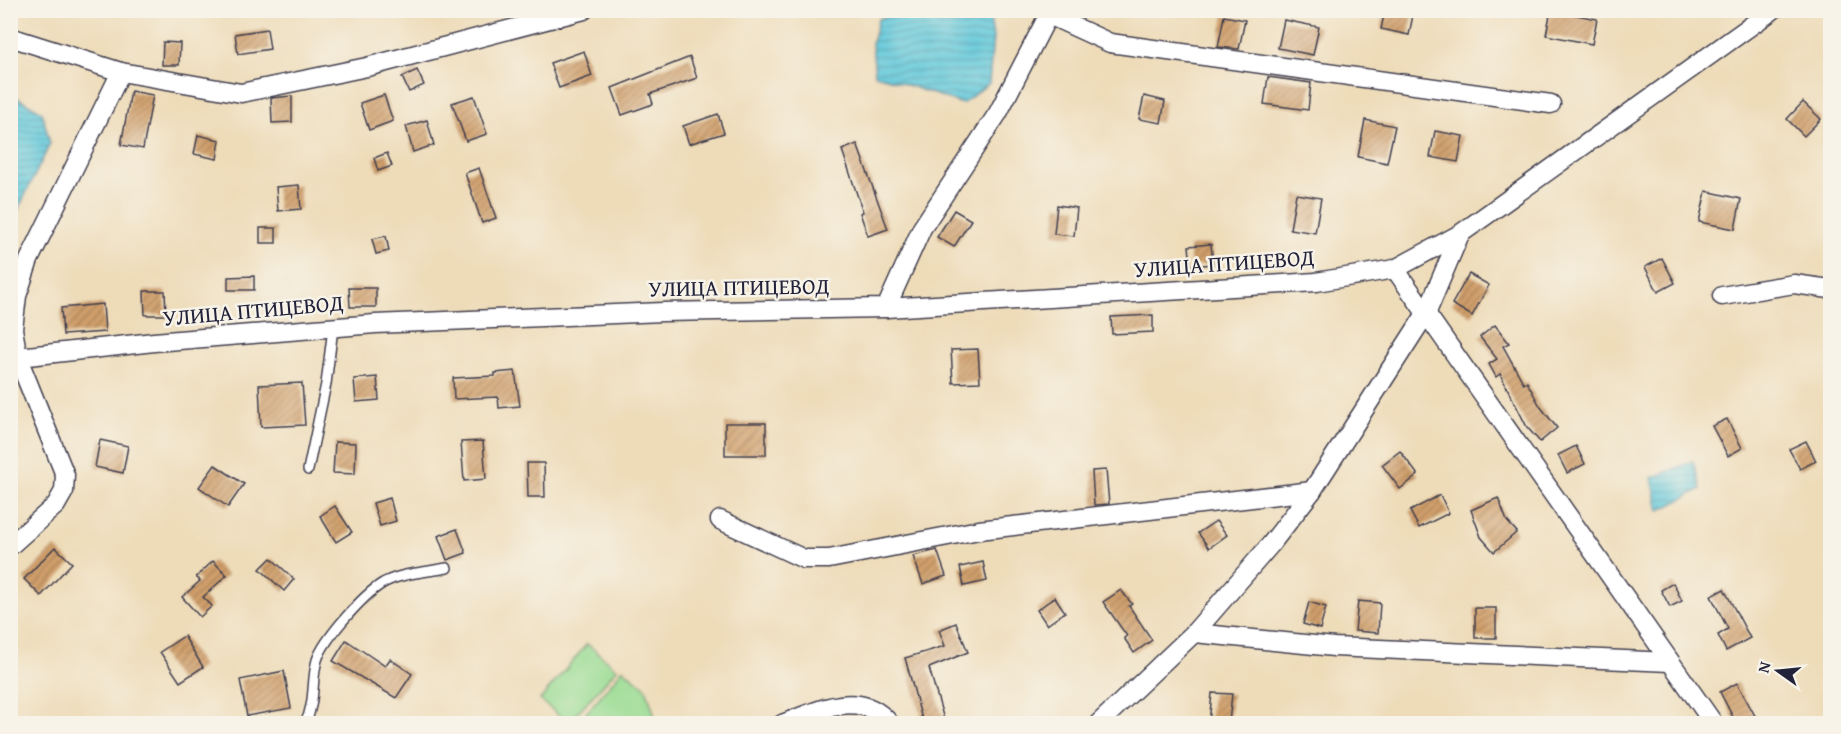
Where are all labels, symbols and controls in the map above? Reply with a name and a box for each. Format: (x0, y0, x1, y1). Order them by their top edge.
street label: УЛИЦА ПТИЦЕВОД (1133, 241, 1315, 285)
street label: УЛИЦА ПТИЦЕВОД (648, 269, 830, 305)
street label: УЛИЦА ПТИЦЕВОД (161, 286, 345, 334)
north arrow (1748, 641, 1808, 701)
text: N (1751, 659, 1777, 675)

